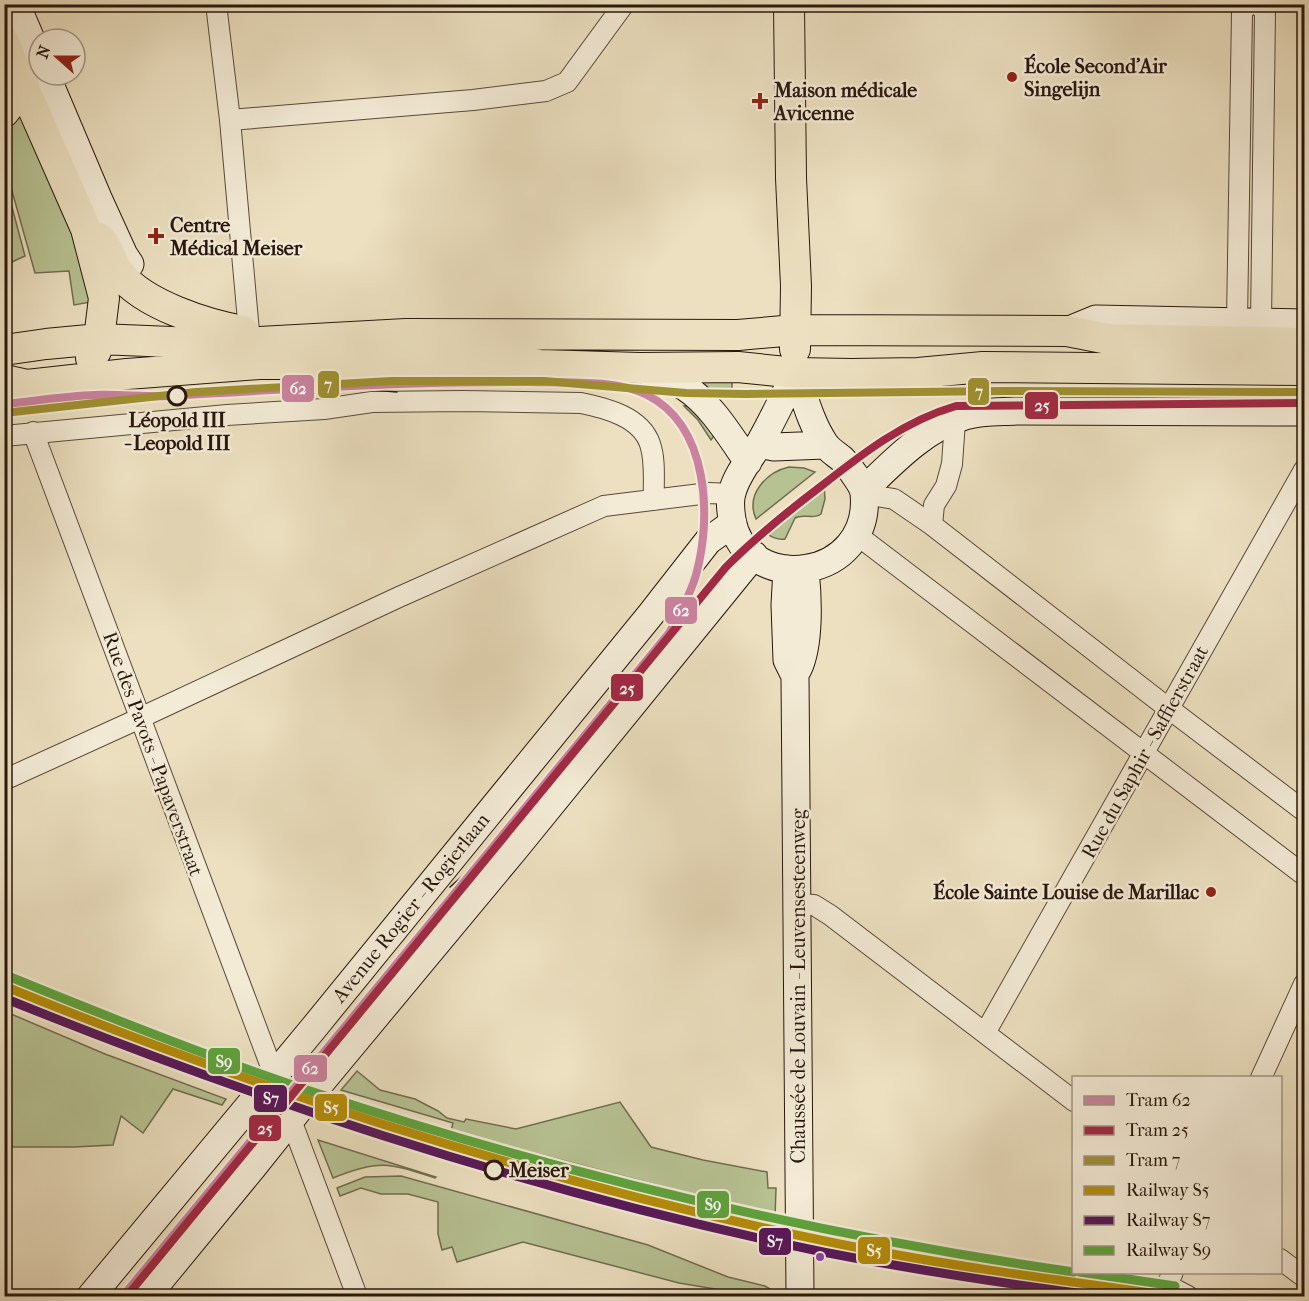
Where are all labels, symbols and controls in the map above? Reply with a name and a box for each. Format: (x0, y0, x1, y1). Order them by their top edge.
north arrow (27, 27, 87, 87)
text: N (32, 42, 55, 61)
place label: École Second'Air Singelijn (1024, 53, 1167, 101)
marker: École Second'Air Singelijn (1005, 70, 1019, 84)
place label: Maison médicale Avicenne (772, 79, 917, 125)
marker: Maison médicale Avicenne (751, 92, 769, 110)
place label: Centre Médical Meiser (169, 214, 303, 260)
marker: Centre Médical Meiser (147, 227, 165, 245)
line badge: 7 (317, 370, 340, 399)
line badge: 62 (281, 374, 315, 403)
text: 7 (323, 375, 332, 394)
line badge: 7 (967, 377, 990, 406)
text: 62 (290, 379, 306, 398)
text: 7 (974, 382, 983, 401)
marker: Léopold III - Leopold III (167, 386, 187, 406)
line badge: 25 (1024, 391, 1059, 420)
text: 25 (1034, 396, 1050, 415)
place label: Léopold III - Leopold III (124, 409, 230, 455)
line badge: 62 (664, 596, 698, 625)
text: 62 (673, 601, 689, 620)
street label: Rue des Pavots - Papaverstraat (98, 629, 208, 879)
street label: Rue du Saphir - Saffierstraat (1077, 642, 1213, 862)
line badge: 25 (610, 673, 644, 702)
text: 25 (619, 679, 635, 698)
street label: Avenue Rogier - Rogierlaan (327, 808, 495, 1008)
street label: Chaussée de Louvain - Leuvensesteenweg (787, 808, 810, 1163)
place label: École Sainte Louise de Marillac (933, 879, 1199, 904)
marker: École Sainte Louise de Marillac (1204, 885, 1218, 899)
line badge: S9 (207, 1047, 241, 1075)
text: S9 (216, 1052, 232, 1072)
line badge: 62 (293, 1054, 328, 1083)
text: 62 (302, 1059, 318, 1078)
legend (1072, 1076, 1282, 1274)
line badge: S7 (253, 1084, 288, 1113)
text: S7 (263, 1089, 279, 1108)
text: Tram 62 (1126, 1090, 1191, 1111)
line badge: S5 (314, 1093, 348, 1122)
text: S5 (323, 1098, 339, 1117)
line badge: 25 (248, 1114, 282, 1142)
text: 25 (257, 1119, 273, 1138)
text: Tram 25 (1126, 1120, 1189, 1141)
text: Tram 7 (1126, 1150, 1181, 1171)
place label: Meiser (508, 1159, 569, 1182)
marker: Meiser (484, 1160, 504, 1180)
text: Railway S5 (1126, 1180, 1210, 1201)
line badge: S9 (696, 1190, 730, 1219)
text: S9 (705, 1195, 721, 1215)
text: Railway S7 (1126, 1210, 1211, 1231)
line badge: S7 (758, 1227, 792, 1256)
text: S7 (767, 1232, 783, 1251)
line badge: S5 (857, 1236, 891, 1265)
text: Railway S9 (1126, 1240, 1211, 1261)
text: S5 (866, 1241, 882, 1260)
unlabelled marker (814, 1251, 826, 1263)

